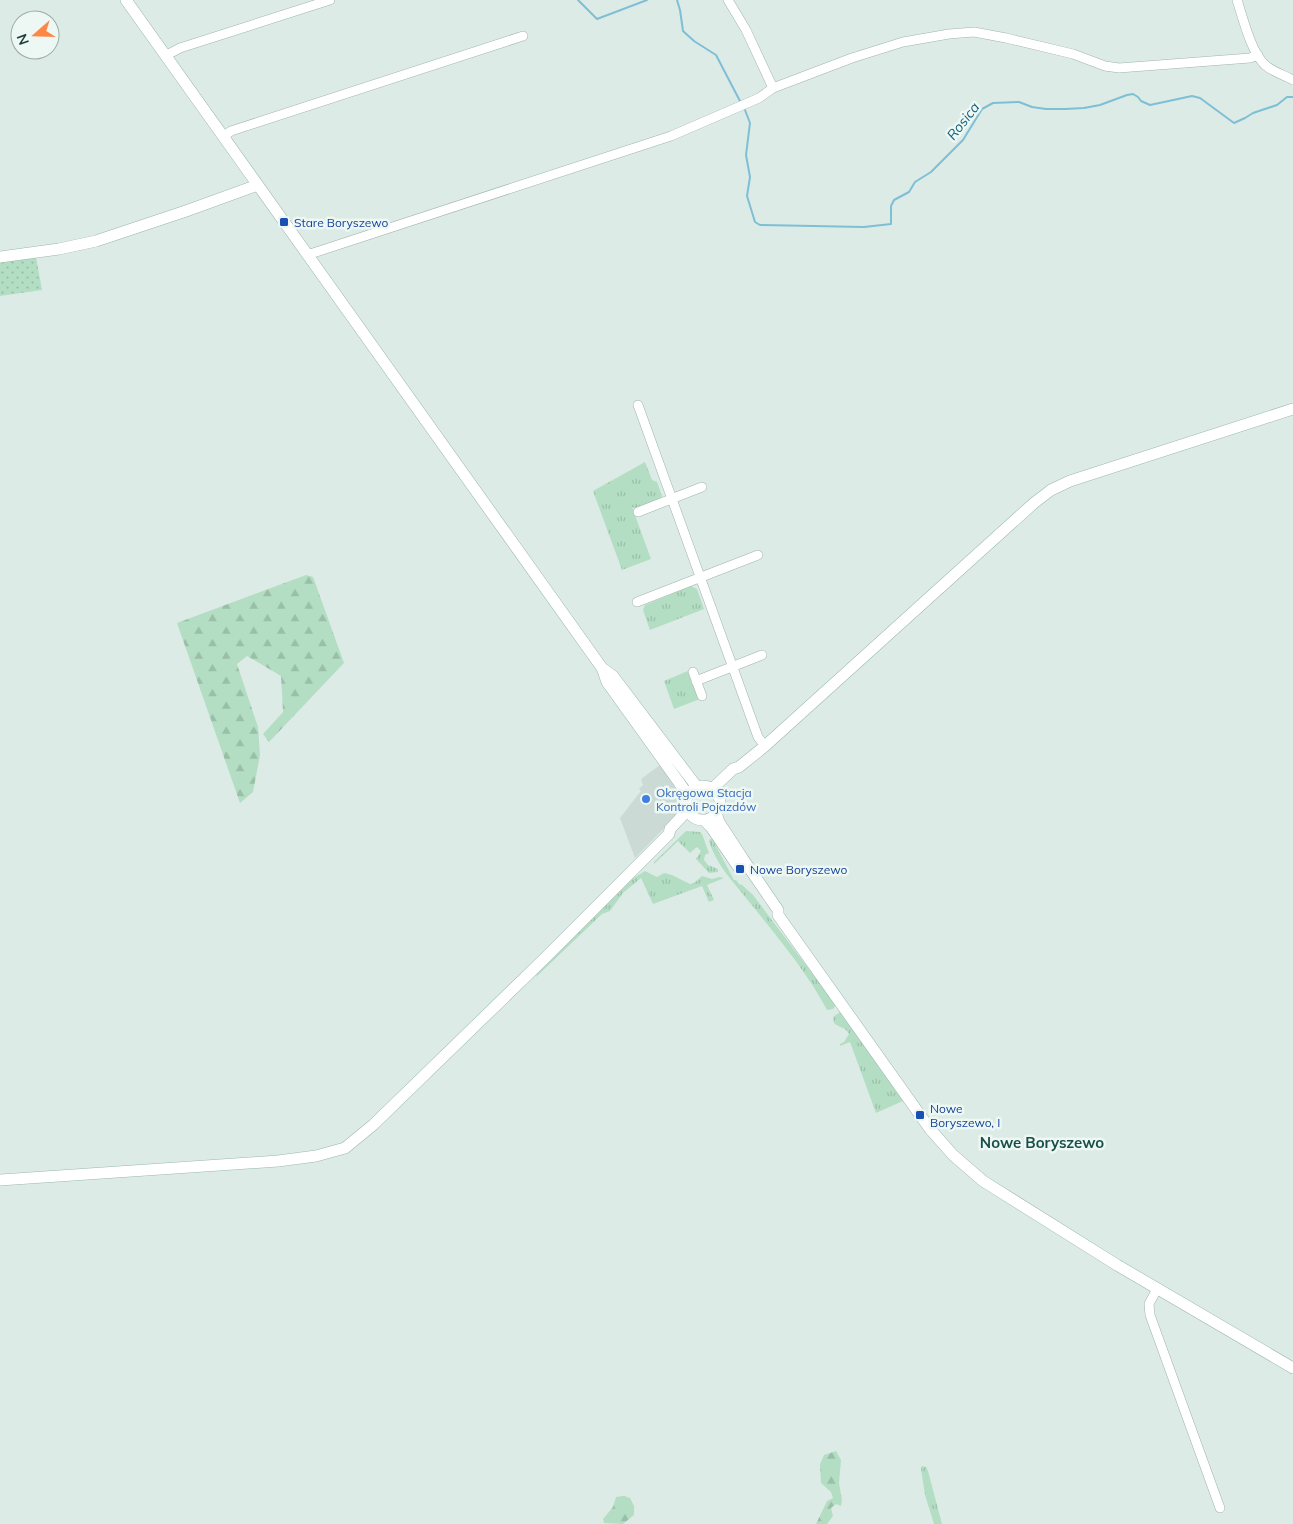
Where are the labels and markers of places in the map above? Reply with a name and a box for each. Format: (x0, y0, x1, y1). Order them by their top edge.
place label: Stare Boryszewo (294, 215, 389, 230)
marker: Stare Boryszewo (278, 216, 290, 228)
place label: Okręgowa Stacja Kontroli Pojazdów (656, 785, 757, 814)
marker: Okręgowa Stacja Kontroli Pojazdów (640, 793, 652, 805)
place label: Nowe Boryszewo (750, 862, 847, 877)
marker: Nowe Boryszewo (734, 863, 746, 875)
place label: Nowe Boryszewo, I (930, 1101, 1000, 1130)
marker: Nowe Boryszewo, I (914, 1109, 926, 1121)

